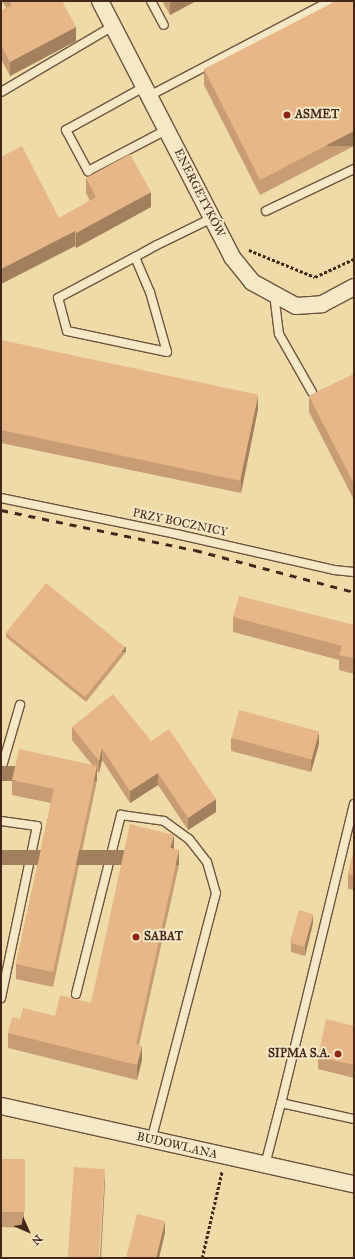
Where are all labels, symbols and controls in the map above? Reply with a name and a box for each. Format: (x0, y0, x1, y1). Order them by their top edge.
place label: ASMET (295, 108, 339, 122)
marker: ASMET (282, 110, 292, 120)
street label: ENERGETYKÓW (170, 146, 228, 240)
street label: PRZY BOCZNICY (131, 506, 229, 540)
place label: SABAT (144, 930, 183, 944)
marker: SABAT (131, 932, 141, 942)
place label: SIPMA S.A. (268, 1047, 330, 1061)
marker: SIPMA S.A. (333, 1049, 343, 1059)
street label: BUDOWLANA (135, 1130, 219, 1162)
north arrow (8, 1211, 48, 1251)
text: N (29, 1232, 45, 1248)

